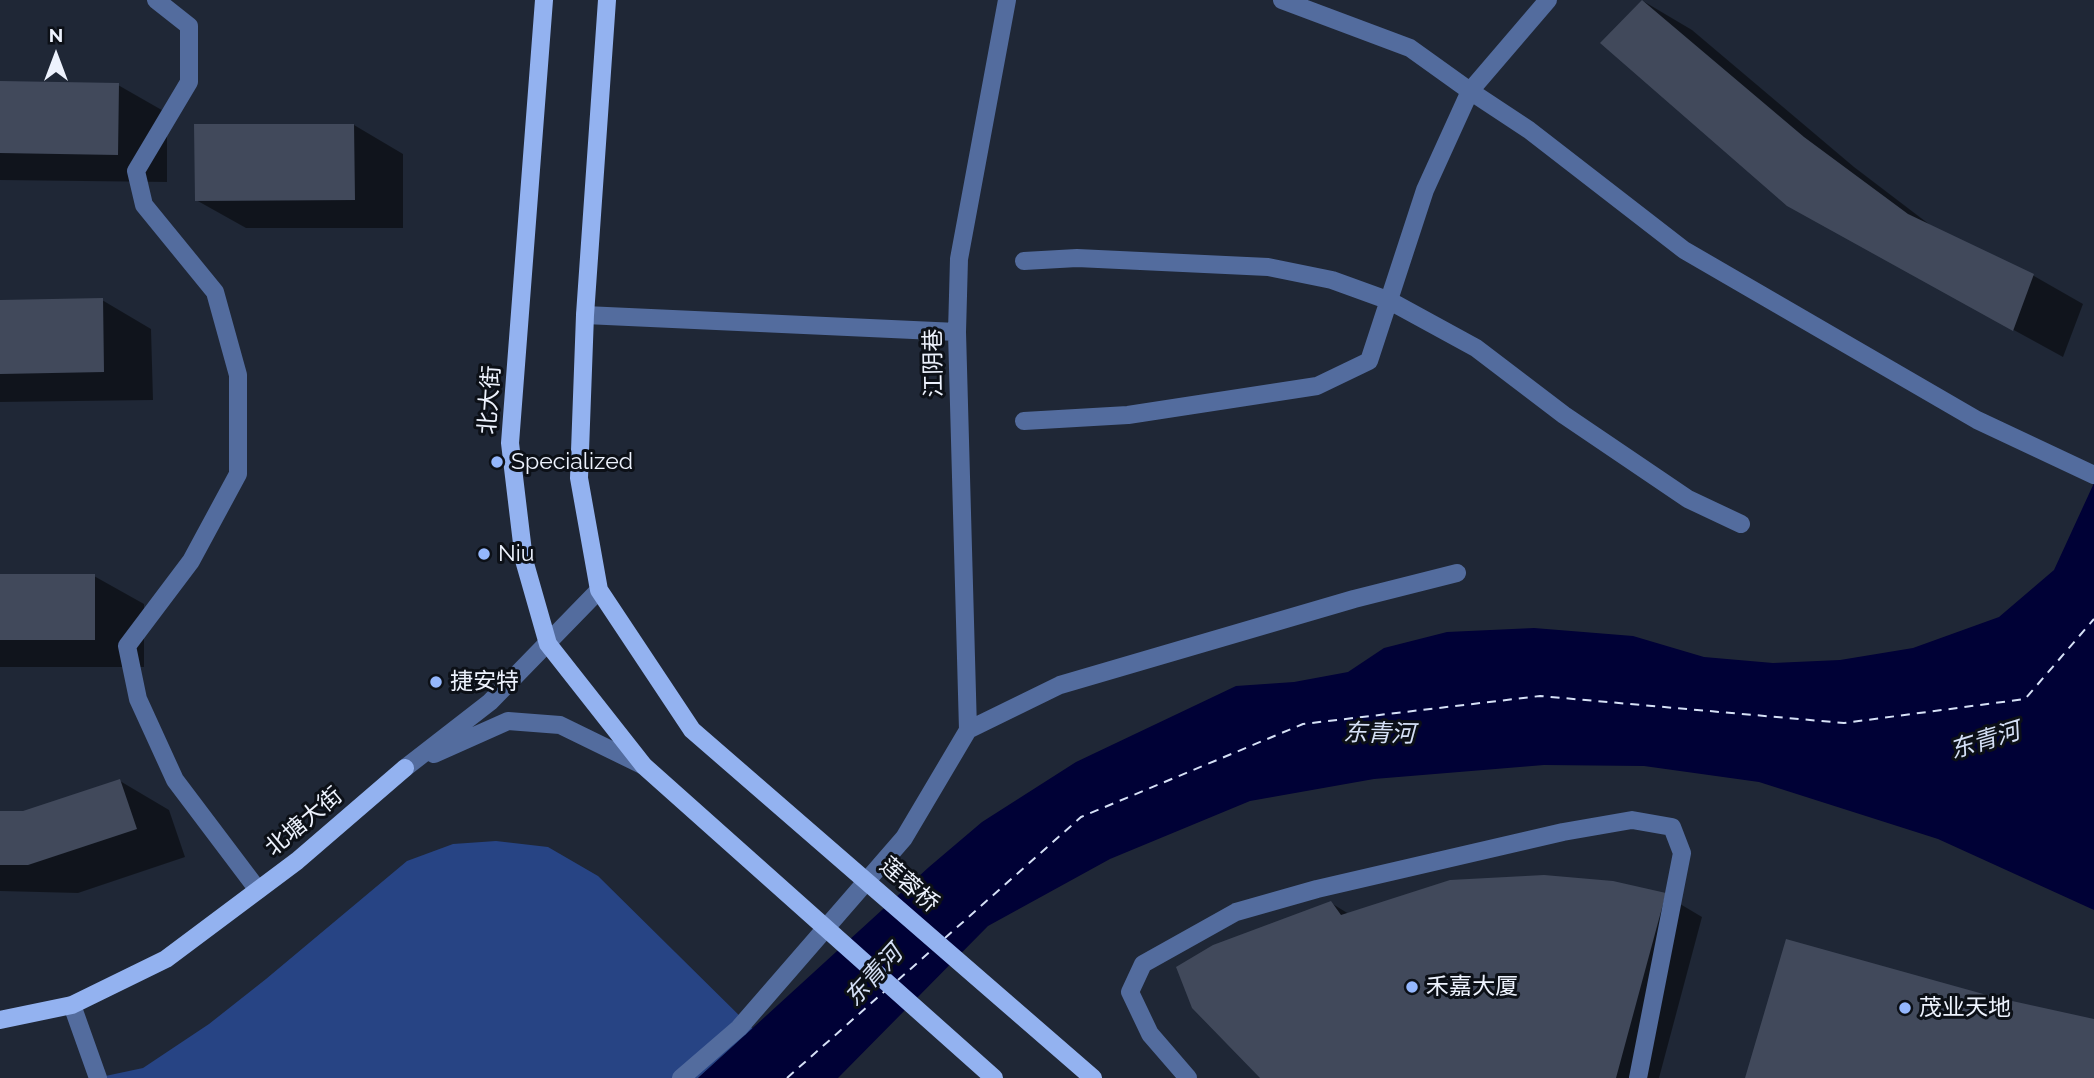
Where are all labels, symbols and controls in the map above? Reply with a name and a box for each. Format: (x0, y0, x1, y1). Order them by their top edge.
north arrow (21, 21, 91, 91)
text: N (49, 24, 63, 46)
street label: 江阴巷 (920, 328, 948, 398)
street label: 北大街 (474, 365, 506, 435)
place label: Specialized (511, 448, 633, 476)
marker: Specialized (489, 454, 505, 470)
place label: Niu (498, 540, 534, 568)
marker: Niu (476, 546, 492, 562)
place label: 捷安特 (450, 668, 519, 696)
marker: 捷安特 (428, 674, 444, 690)
water label: 东青河 (1946, 717, 2024, 765)
water label: 东青河 (1343, 719, 1415, 749)
street label: 北塘大街 (260, 782, 348, 862)
street label: 莲蓉桥 (874, 852, 944, 918)
water label: 东青河 (839, 940, 909, 1012)
place label: 禾嘉大厦 (1426, 973, 1518, 1001)
marker: 禾嘉大厦 (1404, 979, 1420, 995)
place label: 茂业天地 (1919, 994, 2011, 1022)
marker: 茂业天地 (1897, 1000, 1913, 1016)

